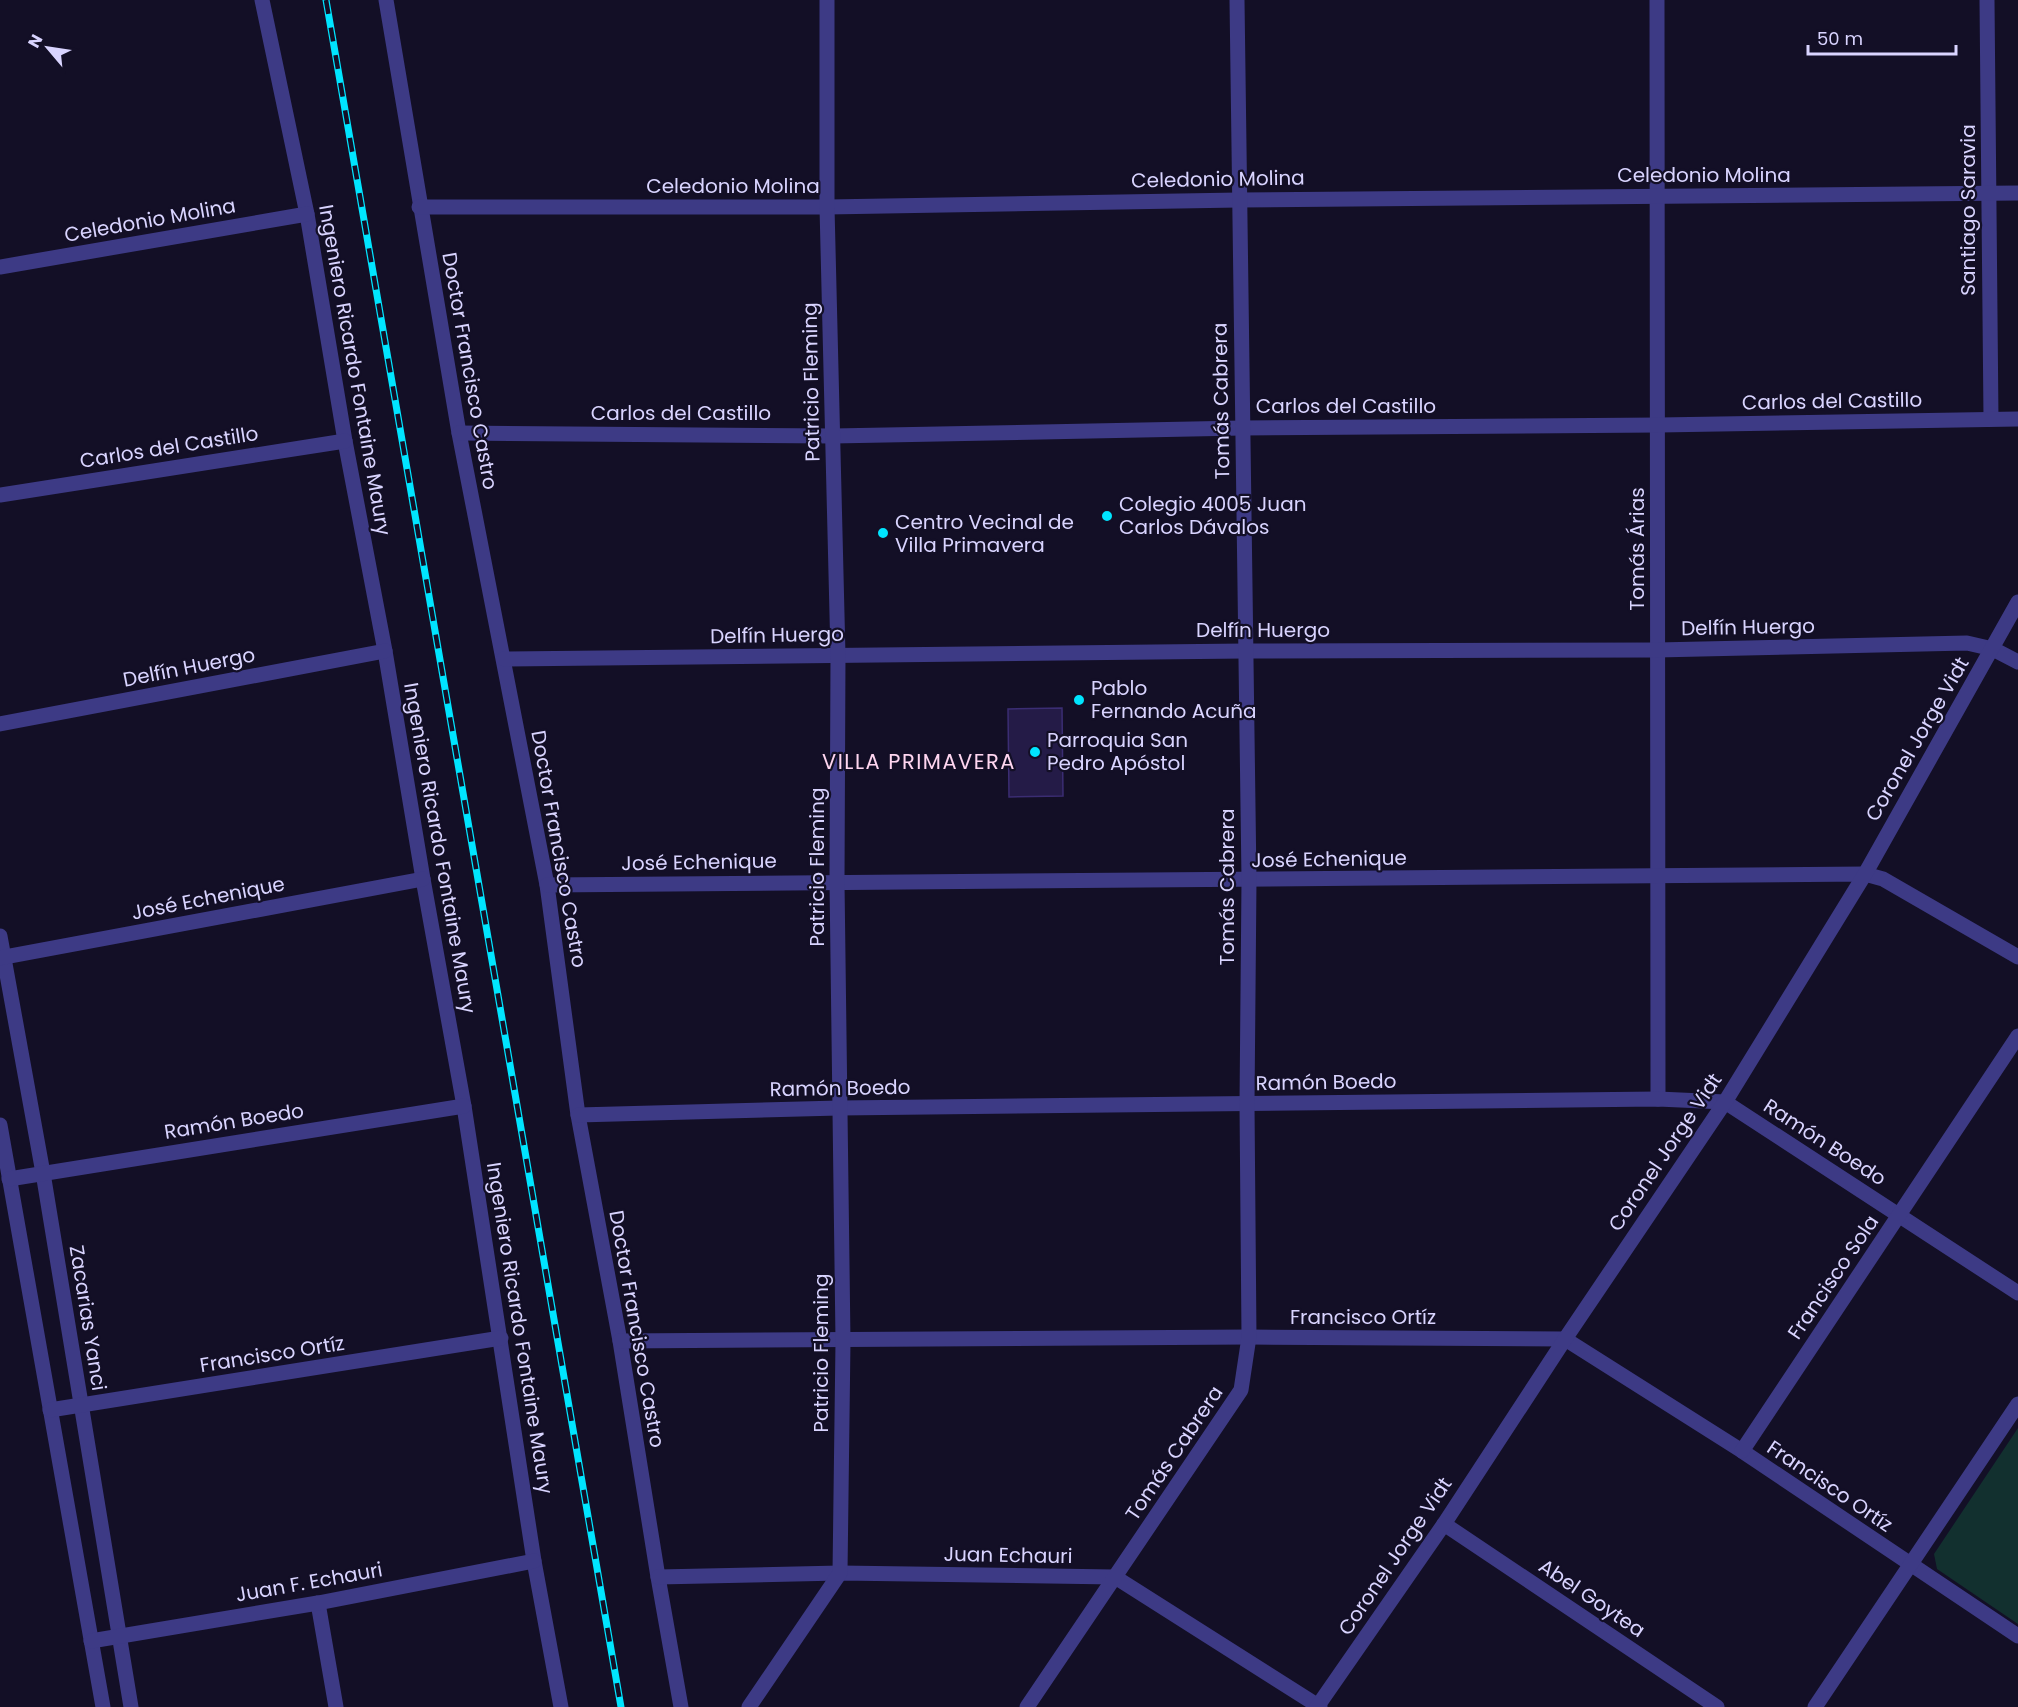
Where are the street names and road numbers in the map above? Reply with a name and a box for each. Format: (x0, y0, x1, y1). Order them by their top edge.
street label: Santiago Saravia (1954, 124, 1982, 296)
street label: Celedonio Molina (1617, 161, 1791, 189)
street label: Celedonio Molina (1131, 163, 1305, 195)
street label: Celedonio Molina (646, 172, 820, 200)
street label: Celedonio Molina (62, 191, 238, 249)
street label: Ingeniero Ricardo Fontaine Maury (312, 202, 398, 538)
street label: Doctor Francisco Castro (435, 250, 505, 492)
street label: Patricio Fleming (796, 302, 826, 462)
street label: Tomás Cabrera (1206, 322, 1236, 480)
street label: Carlos del Castillo (1742, 385, 1922, 417)
street label: Carlos del Castillo (1256, 392, 1436, 420)
street label: Carlos del Castillo (591, 399, 771, 427)
street label: Carlos del Castillo (78, 419, 260, 475)
street label: Tomás Árias (1623, 487, 1651, 611)
street label: Delfín Huergo (1681, 612, 1815, 642)
street label: Delfín Huergo (1196, 616, 1330, 644)
street label: Delfín Huergo (710, 620, 844, 650)
street label: Delfín Huergo (121, 640, 257, 694)
street label: Coronel Jorge Vidt (1859, 652, 1975, 826)
street label: Ingeniero Ricardo Fontaine Maury (397, 680, 483, 1016)
street label: Doctor Francisco Castro (524, 728, 594, 970)
street label: Patricio Fleming (803, 787, 831, 947)
street label: Tomás Cabrera (1213, 809, 1241, 965)
street label: José Echenique (1251, 844, 1407, 874)
street label: José Echenique (621, 847, 777, 877)
street label: José Echenique (129, 869, 287, 927)
street label: Ramón Boedo (1255, 1067, 1397, 1097)
street label: Coronel Jorge Vidt (1602, 1067, 1728, 1237)
street label: Ramón Boedo (769, 1073, 911, 1103)
street label: Ramón Boedo (1758, 1092, 1892, 1192)
street label: Ramón Boedo (162, 1096, 306, 1146)
street label: Ingeniero Ricardo Fontaine Maury (480, 1160, 560, 1496)
street label: Doctor Francisco Castro (602, 1208, 672, 1450)
street label: Francisco Sola (1781, 1209, 1885, 1345)
street label: Zacarias Yanci (63, 1243, 113, 1393)
street label: Patricio Fleming (807, 1273, 835, 1433)
street label: Francisco Ortíz (1290, 1303, 1436, 1331)
street label: Francisco Ortíz (198, 1329, 346, 1379)
street label: Tomás Cabrera (1119, 1380, 1229, 1526)
street label: Francisco Ortíz (1762, 1434, 1898, 1538)
street label: Coronel Jorge Vidt (1332, 1471, 1458, 1641)
street label: Juan Echauri (943, 1540, 1073, 1570)
street label: Abel Goytea (1533, 1552, 1651, 1644)
street label: Juan F. Echauri (233, 1555, 385, 1609)

